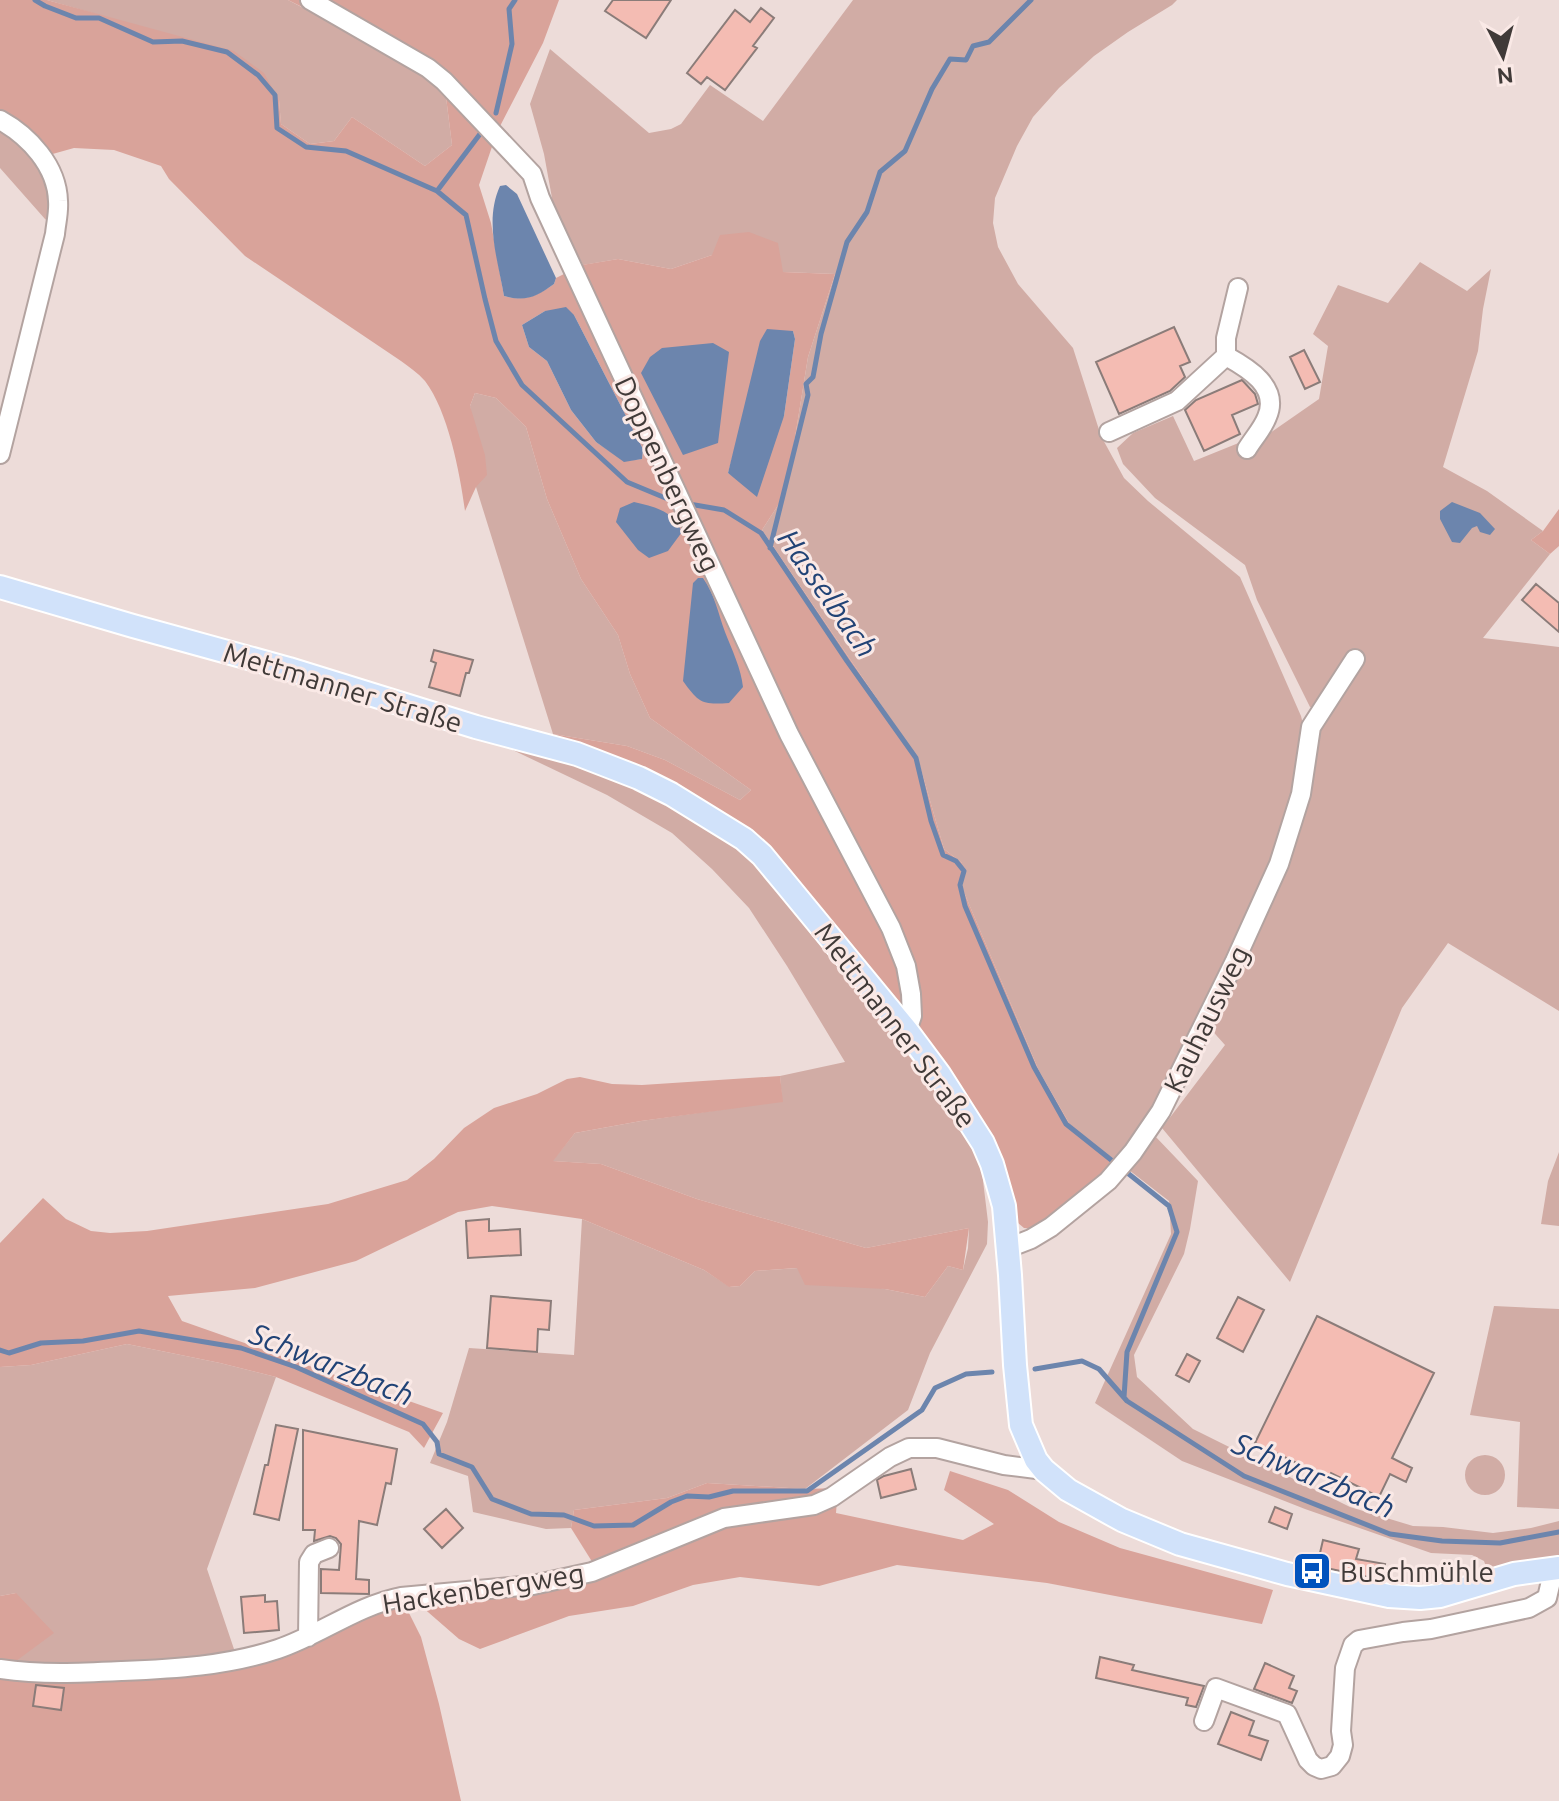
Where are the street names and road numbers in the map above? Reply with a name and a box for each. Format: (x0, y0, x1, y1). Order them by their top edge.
street label: Doppenbergweg (609, 371, 727, 577)
street label: Mettmanner Straße (220, 636, 466, 738)
street label: Mettmanner Straße (809, 917, 983, 1133)
street label: Kauhausweg (1157, 941, 1255, 1097)
street label: Hackenbergweg (380, 1557, 586, 1619)

